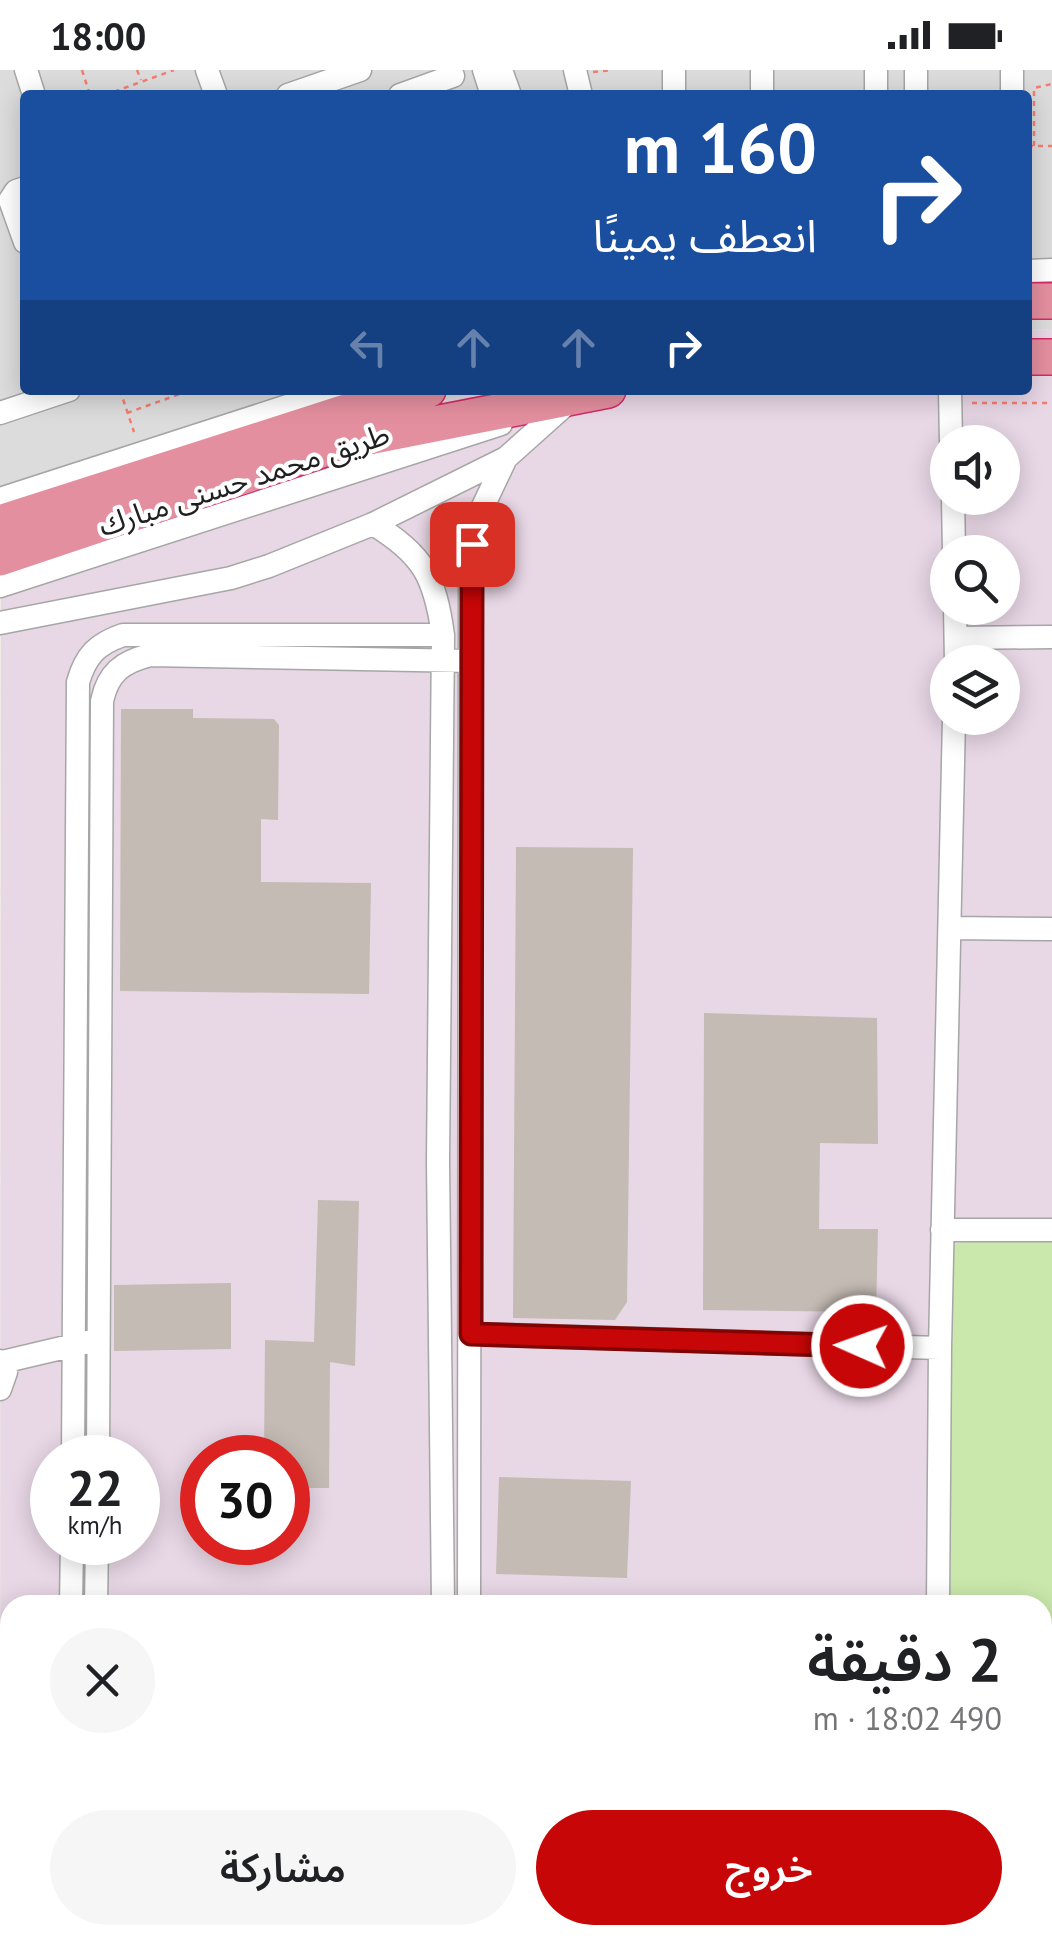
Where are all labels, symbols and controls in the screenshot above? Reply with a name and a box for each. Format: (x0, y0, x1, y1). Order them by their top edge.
text: 18:00 (50, 11, 146, 60)
text: 160 m (624, 102, 817, 192)
icon: right (852, 130, 982, 260)
text: انعطف يمينًا (593, 206, 817, 264)
icon: left (341, 320, 396, 375)
icon: ahead (446, 320, 501, 375)
icon: ahead (551, 320, 606, 375)
icon: right (656, 320, 711, 375)
street label: طريق محمد حسنى مبارك (93, 413, 394, 544)
map controls (930, 425, 1020, 735)
button: sound (930, 425, 1020, 515)
pin (430, 502, 515, 587)
icon: arrive (445, 517, 500, 572)
button: search (930, 535, 1020, 625)
button: layers (930, 645, 1020, 735)
position arrow (810, 1294, 914, 1398)
speed limit sign: 30 (180, 1435, 310, 1565)
text: 22 (67, 1455, 123, 1520)
text: km/h (68, 1509, 122, 1541)
text: 2 دقيقة (807, 1620, 1002, 1698)
button: close (50, 1628, 155, 1733)
text: 490 m · 18:02 (813, 1697, 1002, 1739)
button: مشاركة (50, 1810, 516, 1925)
button: خروج (536, 1810, 1002, 1925)

